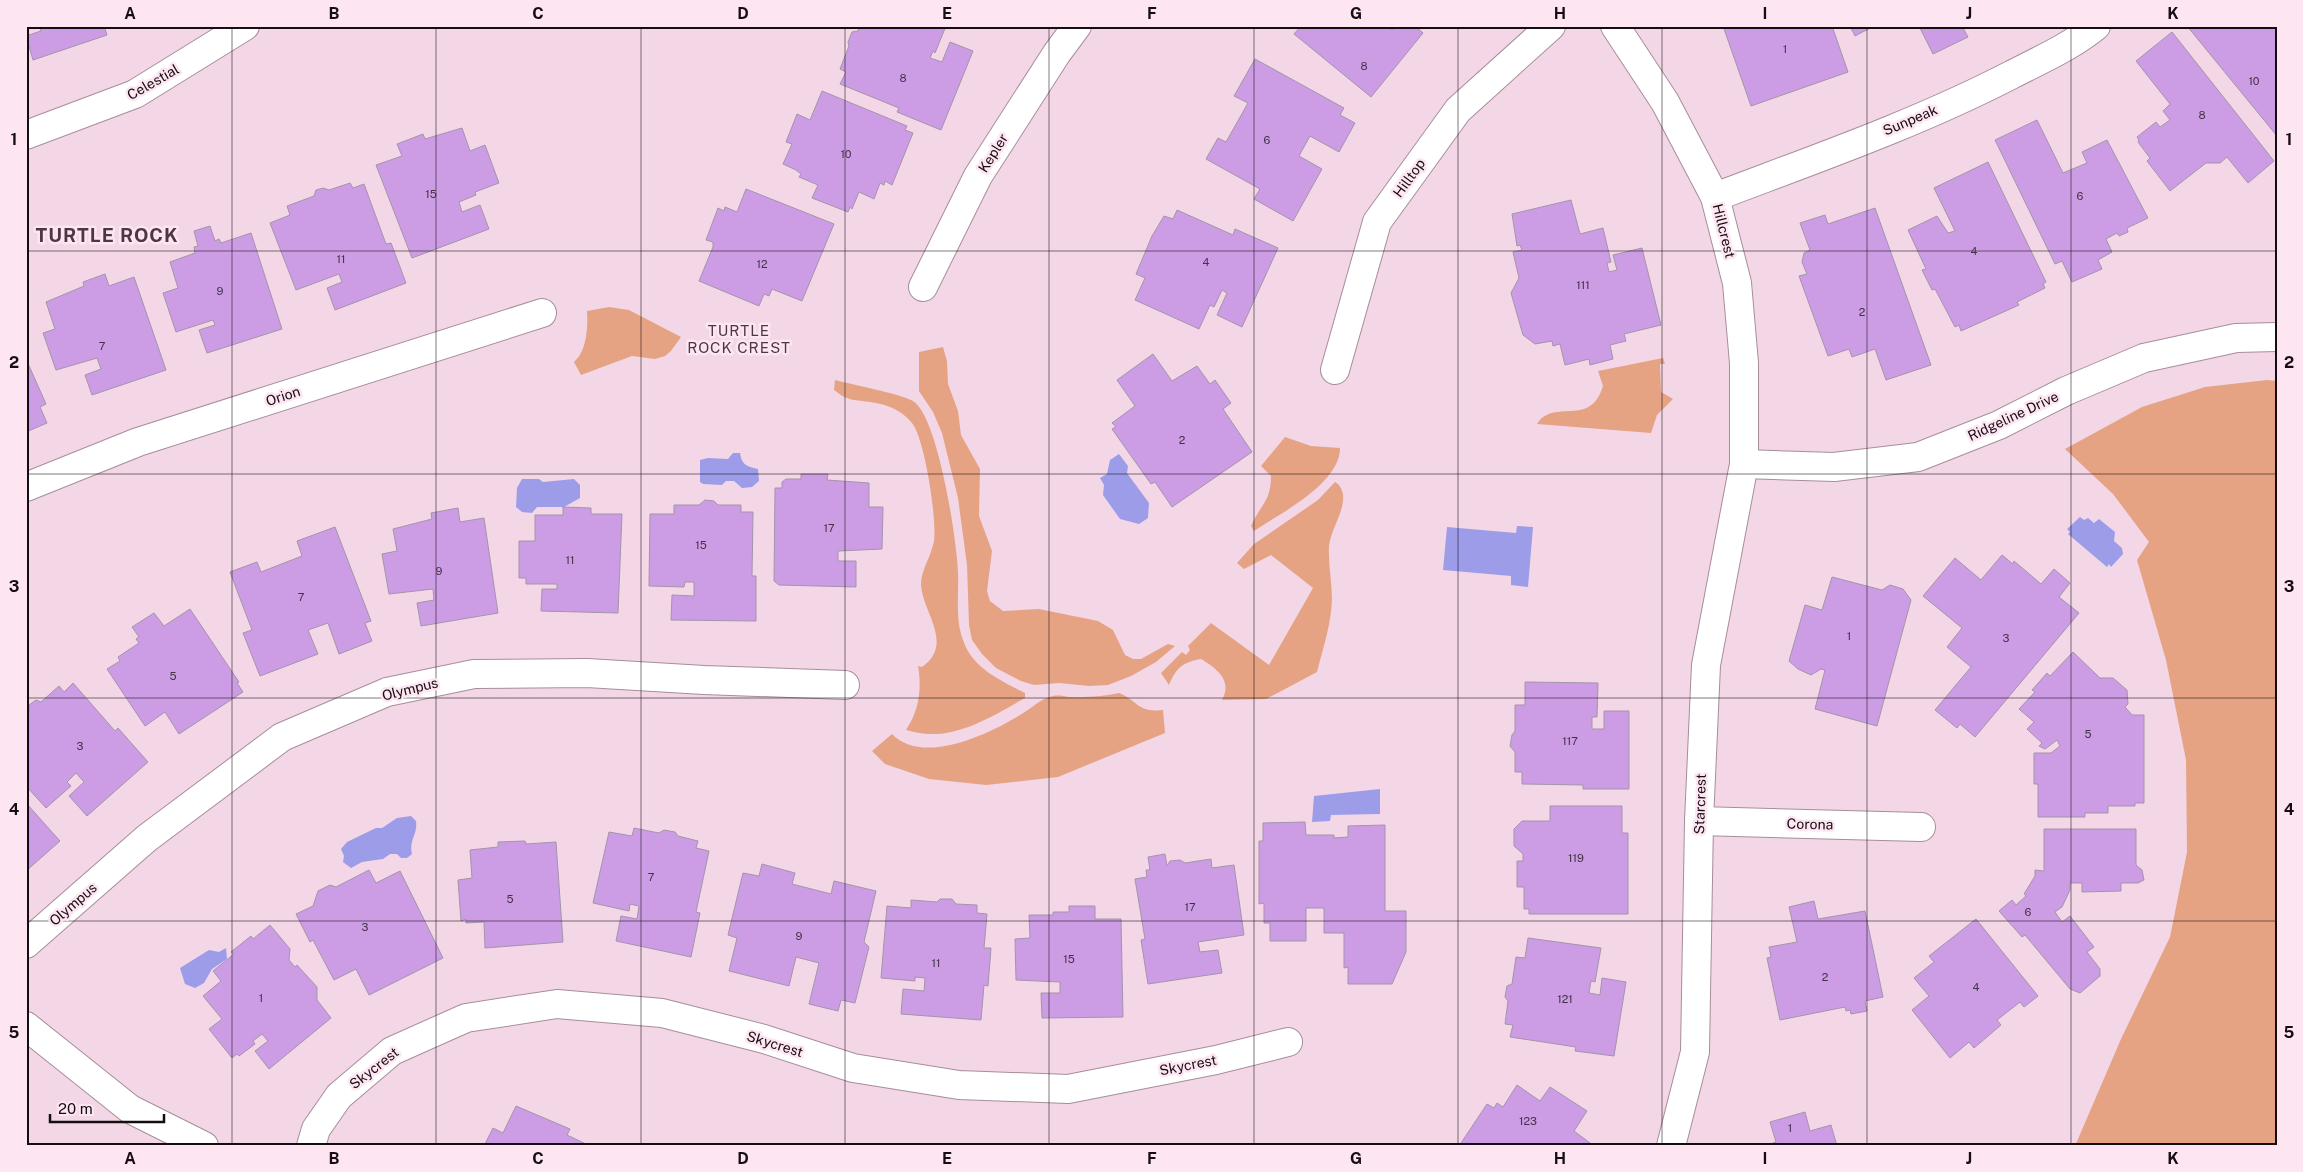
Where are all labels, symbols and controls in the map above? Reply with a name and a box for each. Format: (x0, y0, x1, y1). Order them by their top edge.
text: A (124, 4, 136, 23)
text: B (329, 4, 340, 23)
text: C (532, 4, 544, 23)
text: D (737, 4, 749, 23)
text: E (942, 4, 952, 23)
text: F (1147, 4, 1157, 23)
text: G (1350, 4, 1362, 23)
text: H (1554, 4, 1566, 23)
text: I (1763, 4, 1767, 23)
text: J (1966, 4, 1972, 23)
text: K (2167, 4, 2179, 23)
house number: 1 (1783, 43, 1787, 55)
house number: 8 (1360, 60, 1368, 72)
street label: Celestial (124, 61, 182, 103)
house number: 8 (899, 72, 907, 84)
house number: 10 (2248, 75, 2260, 87)
street label: Sunpeak (1880, 101, 1940, 139)
house number: 8 (2198, 109, 2206, 121)
text: 1 (11, 130, 17, 149)
text: 1 (2286, 130, 2292, 149)
street label: Kepler (975, 131, 1011, 175)
house number: 6 (1264, 134, 1271, 146)
house number: 10 (840, 148, 852, 160)
street label: Hilltop (1390, 156, 1428, 200)
house number: 15 (425, 188, 437, 200)
house number: 6 (2077, 190, 2084, 202)
street label: Hillcrest (1710, 202, 1738, 260)
district label: TURTLE ROCK (35, 224, 179, 246)
house number: 4 (1971, 245, 1978, 257)
house number: 11 (337, 253, 345, 265)
house number: 4 (1203, 256, 1210, 268)
house number: 12 (756, 258, 768, 270)
house number: 111 (1576, 279, 1590, 291)
house number: 9 (217, 285, 224, 297)
house number: 2 (1859, 306, 1866, 318)
district label: TURTLE ROCK CREST (687, 322, 791, 356)
house number: 7 (99, 340, 106, 352)
text: 2 (9, 353, 19, 372)
text: 2 (2284, 353, 2294, 372)
street label: Orion (264, 383, 302, 409)
street label: Ridgeline Drive (1965, 388, 2061, 444)
house number: 2 (1179, 434, 1186, 446)
house number: 17 (823, 522, 835, 534)
house number: 15 (695, 539, 707, 551)
house number: 11 (566, 554, 574, 566)
house number: 9 (436, 565, 443, 577)
text: 3 (9, 577, 19, 596)
text: 3 (2284, 577, 2294, 596)
house number: 7 (298, 591, 305, 603)
house number: 1 (1847, 630, 1851, 642)
house number: 3 (2003, 632, 2010, 644)
house number: 5 (169, 670, 177, 682)
street label: Olympus (380, 674, 440, 704)
house number: 5 (2084, 728, 2092, 740)
house number: 117 (1562, 735, 1578, 747)
house number: 3 (77, 740, 84, 752)
street label: Starcrest (1691, 773, 1709, 835)
text: 4 (9, 800, 20, 819)
text: 4 (2284, 800, 2295, 819)
street label: Corona (1787, 816, 1833, 832)
house number: 119 (1568, 852, 1584, 864)
house number: 7 (648, 871, 655, 883)
street label: Olympus (46, 879, 100, 929)
house number: 5 (506, 893, 514, 905)
house number: 17 (1184, 901, 1196, 913)
house number: 6 (2025, 906, 2032, 918)
house number: 3 (362, 921, 369, 933)
house number: 9 (796, 930, 803, 942)
house number: 15 (1063, 953, 1075, 965)
house number: 11 (932, 957, 940, 969)
house number: 2 (1822, 971, 1829, 983)
house number: 4 (1973, 981, 1980, 993)
house number: 1 (259, 992, 263, 1004)
house number: 121 (1557, 993, 1573, 1005)
text: 5 (9, 1023, 20, 1042)
text: 5 (2284, 1023, 2295, 1042)
street label: Skycrest (745, 1028, 805, 1060)
street label: Skycrest (346, 1044, 402, 1092)
street label: Skycrest (1158, 1052, 1218, 1078)
scale bar (50, 1092, 164, 1124)
text: 20 m (58, 1100, 93, 1117)
house number: 123 (1519, 1115, 1537, 1127)
house number: 1 (1788, 1122, 1792, 1134)
text: A (124, 1149, 136, 1168)
text: B (329, 1149, 340, 1168)
text: C (532, 1149, 544, 1168)
text: D (737, 1149, 749, 1168)
text: E (942, 1149, 952, 1168)
text: F (1147, 1149, 1157, 1168)
text: G (1350, 1149, 1362, 1168)
text: H (1554, 1149, 1566, 1168)
text: I (1763, 1149, 1767, 1168)
text: J (1966, 1149, 1972, 1168)
text: K (2167, 1149, 2179, 1168)

